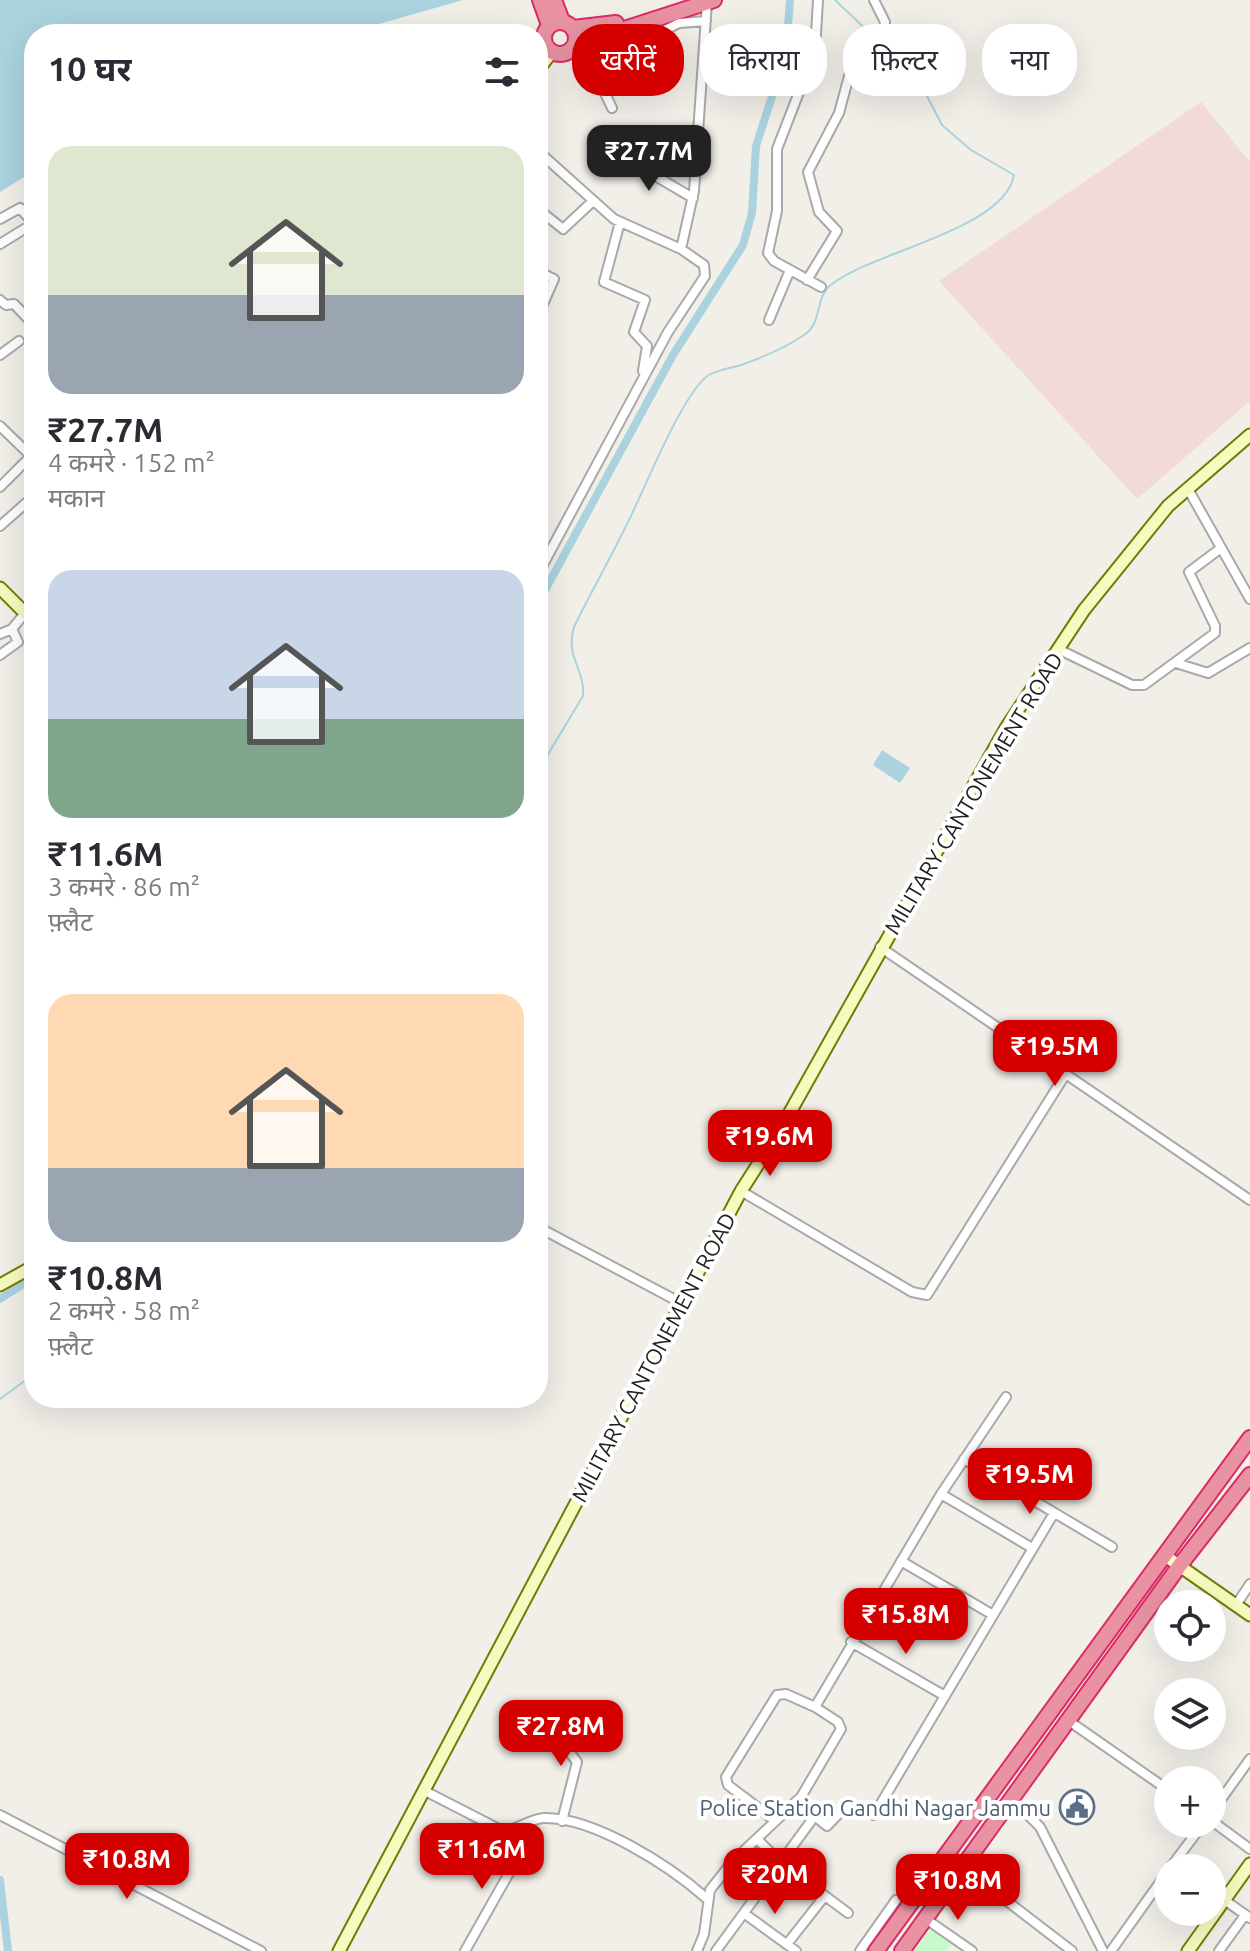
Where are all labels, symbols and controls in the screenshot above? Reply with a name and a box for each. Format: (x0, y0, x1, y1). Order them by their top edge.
chip: खरीदें (572, 24, 684, 96)
chip: किराया (700, 24, 827, 96)
chip: फ़िल्टर (843, 24, 966, 96)
chip: नया (982, 24, 1077, 96)
text: 10 घर (48, 49, 131, 87)
icon: filters (480, 50, 524, 94)
pin: ₹27.7M (584, 125, 714, 193)
text: ₹27.7M (605, 136, 693, 165)
icon: home (214, 198, 358, 342)
text: ₹27.7M (48, 410, 163, 448)
text: 4 कमरे · 152 m² (48, 448, 215, 477)
text: मकान (48, 483, 105, 512)
icon: home (214, 622, 358, 766)
street label: MILITARY CANTONEMENT ROAD (879, 648, 1067, 938)
text: ₹11.6M (48, 834, 163, 872)
text: 3 कमरे · 86 m² (48, 872, 200, 901)
text: फ़्लैट (48, 907, 93, 936)
pin: ₹19.5M (990, 1020, 1120, 1088)
text: ₹19.5M (1011, 1031, 1099, 1060)
icon: home (214, 1046, 358, 1190)
pin: ₹19.6M (705, 1110, 835, 1178)
text: ₹19.6M (726, 1121, 814, 1150)
street label: MILITARY CANTONEMENT ROAD (566, 1208, 740, 1506)
text: ₹10.8M (48, 1258, 163, 1296)
text: 2 कमरे · 58 m² (48, 1296, 200, 1325)
text: फ़्लैट (48, 1331, 93, 1360)
pin: ₹19.5M (965, 1448, 1095, 1516)
text: ₹19.5M (986, 1459, 1074, 1488)
pin: ₹15.8M (841, 1588, 971, 1656)
map controls (1154, 1590, 1226, 1926)
button: locate (1154, 1590, 1226, 1662)
text: ₹15.8M (862, 1599, 950, 1628)
button: layers (1154, 1678, 1226, 1750)
pin: ₹27.8M (496, 1700, 626, 1768)
text: ₹27.8M (517, 1711, 605, 1740)
button: + (1154, 1766, 1226, 1838)
public building icon: Police Station Gandhi Nagar Jammu (1058, 1788, 1096, 1826)
place label: Police Station Gandhi Nagar Jammu (700, 1795, 1051, 1820)
pin: ₹11.6M (417, 1823, 547, 1891)
pin: ₹10.8M (62, 1833, 192, 1901)
text: ₹11.6M (438, 1834, 526, 1863)
text: ₹10.8M (83, 1844, 171, 1873)
pin: ₹20M (728, 1848, 822, 1916)
pin: ₹10.8M (893, 1854, 1023, 1922)
button: − (1154, 1854, 1226, 1926)
text: ₹20M (741, 1859, 809, 1888)
text: ₹10.8M (914, 1865, 1002, 1894)

